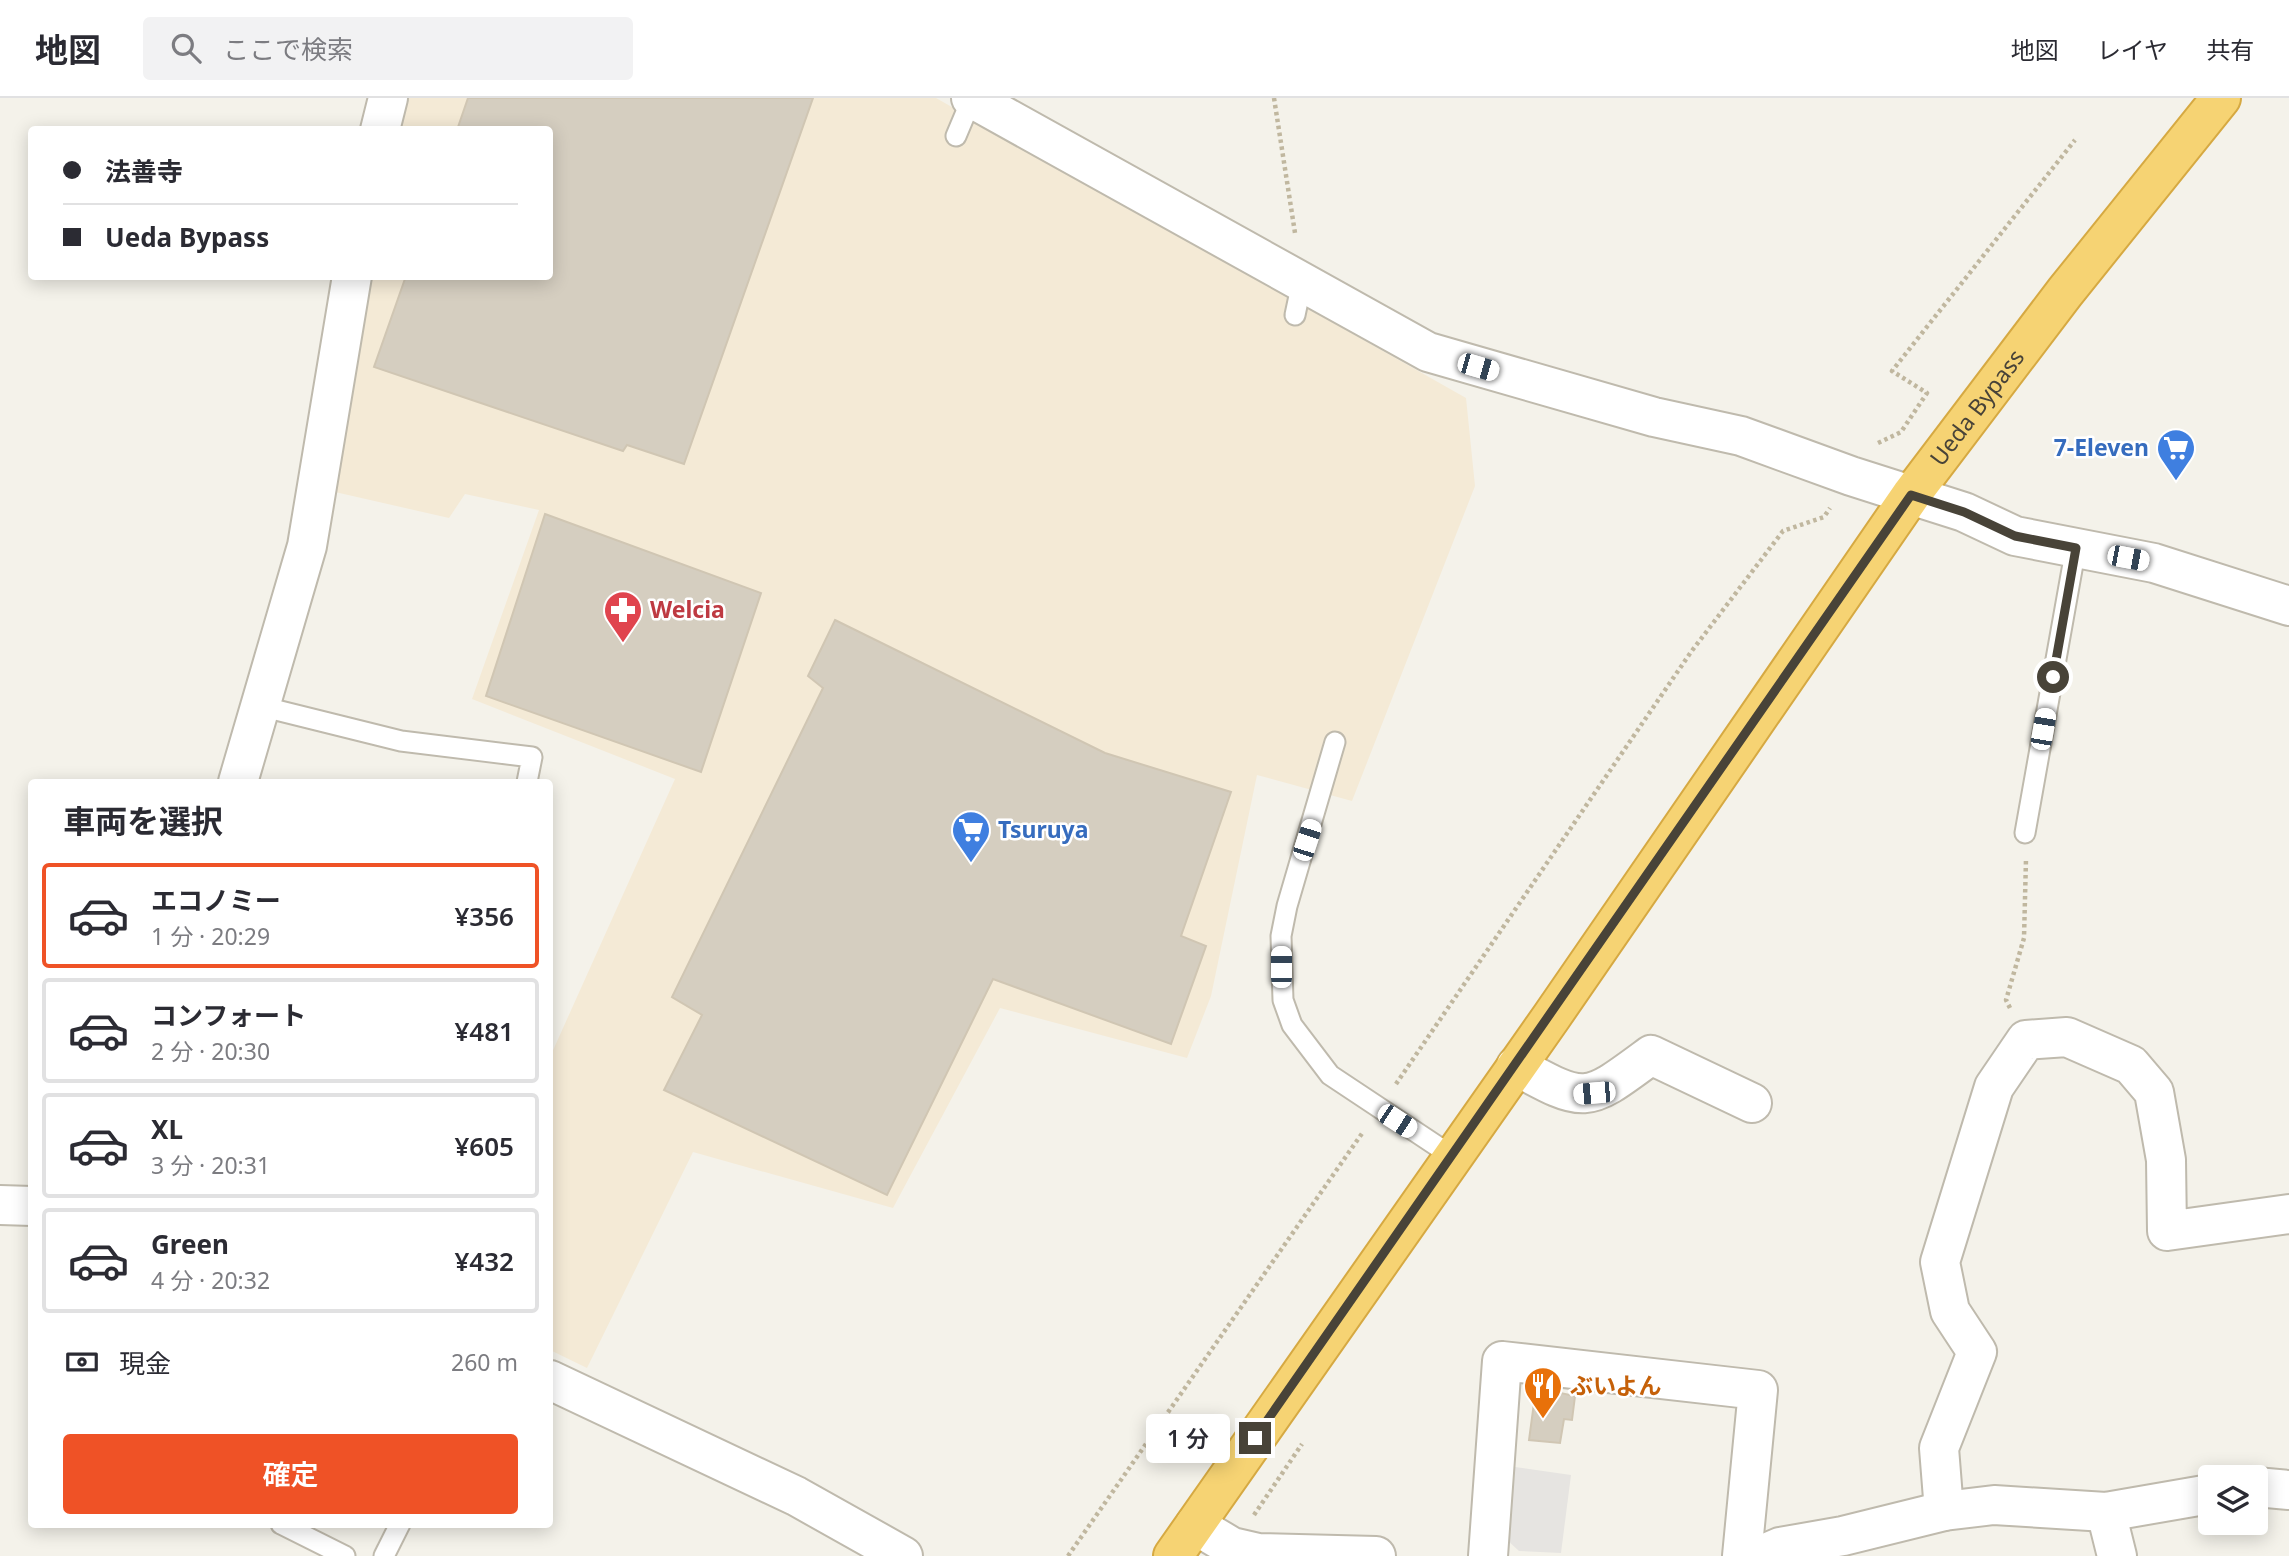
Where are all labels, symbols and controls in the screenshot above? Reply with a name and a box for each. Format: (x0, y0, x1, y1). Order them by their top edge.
search box (143, 17, 633, 80)
text: 地図 (35, 27, 101, 72)
icon: search (167, 29, 205, 67)
text: ここで検索 (223, 31, 353, 67)
text: 地図 (2011, 33, 2059, 66)
text: レイヤ (2097, 33, 2168, 66)
text: 共有 (2206, 33, 2254, 66)
text: 法善寺 (105, 153, 183, 189)
text: Ueda Bypass (105, 219, 269, 255)
street label: Ueda Bypass (1922, 342, 2031, 472)
car (1455, 351, 1502, 383)
supermarket icon: 7-Eleven (2155, 427, 2197, 482)
place label: 7-Eleven (2054, 431, 2149, 463)
car (2106, 544, 2151, 572)
pharmacy icon: Welcia (602, 589, 644, 644)
place label: Welcia (650, 593, 725, 625)
route start (2037, 661, 2069, 693)
car (2030, 706, 2057, 752)
text: 車両を選択 (63, 799, 223, 842)
supermarket icon: Tsuruya (950, 809, 992, 864)
place label: Tsuruya (998, 813, 1089, 845)
car (1291, 817, 1324, 863)
text: エコノミー (151, 882, 281, 918)
icon: car (67, 884, 130, 947)
text: ¥356 (455, 898, 514, 934)
text: 1 分 · 20:29 (151, 920, 270, 952)
car (1271, 946, 1292, 988)
text: コンフォート (151, 997, 306, 1033)
icon: car (67, 999, 130, 1062)
text: ¥481 (455, 1013, 514, 1049)
text: 2 分 · 20:30 (151, 1035, 270, 1067)
car (1573, 1081, 1616, 1105)
car (1374, 1101, 1421, 1141)
text: XL (151, 1111, 183, 1147)
icon: car (67, 1114, 130, 1177)
text: ¥605 (455, 1128, 514, 1164)
text: 3 分 · 20:31 (151, 1149, 270, 1181)
text: Green (151, 1226, 229, 1262)
icon: car (67, 1229, 130, 1292)
text: ¥432 (455, 1243, 514, 1279)
text: 4 分 · 20:32 (151, 1264, 270, 1296)
icon: cash (63, 1343, 101, 1381)
text: 現金 (119, 1345, 171, 1381)
text: 260 m (451, 1346, 518, 1378)
restaurant icon: ぶいよん (1522, 1365, 1564, 1420)
place label: ぶいよん (1570, 1369, 1662, 1401)
callout: 1 分 (1146, 1414, 1230, 1462)
text: 1 分 (1167, 1422, 1209, 1454)
route end (1239, 1422, 1271, 1454)
button: 確定 (63, 1434, 518, 1514)
map controls (2198, 1465, 2268, 1535)
button: layers (2198, 1465, 2268, 1535)

